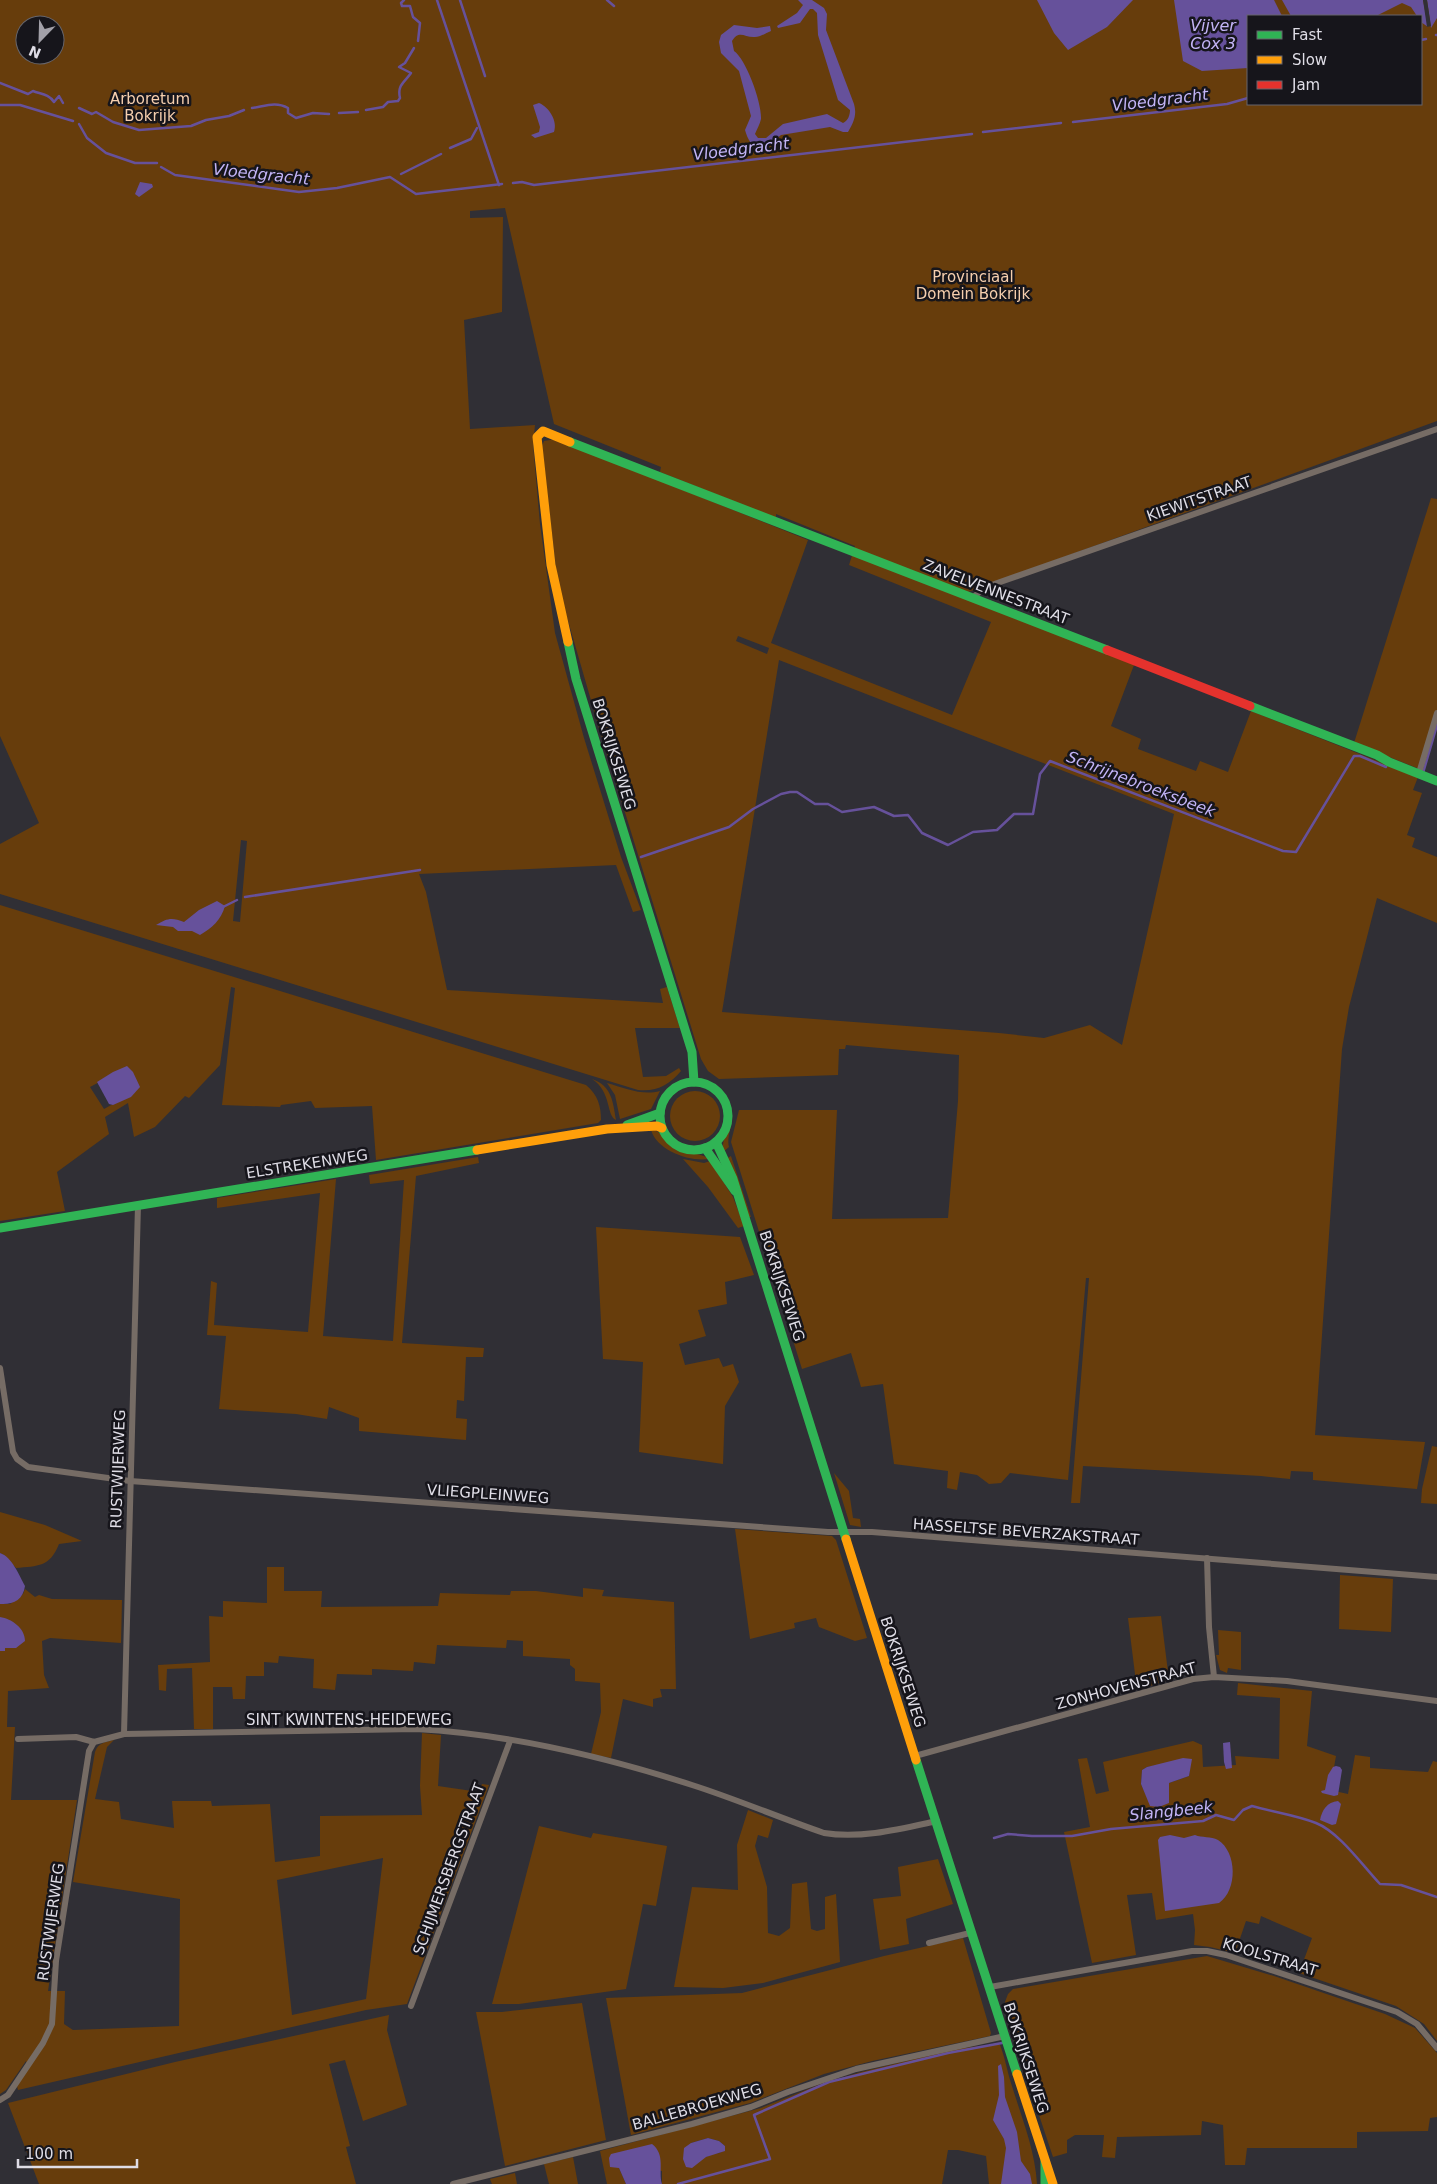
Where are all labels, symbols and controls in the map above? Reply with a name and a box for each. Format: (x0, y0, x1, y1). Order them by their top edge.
north arrow (15, 15, 65, 65)
legend (1247, 15, 1422, 105)
water label: Vijver Cox 3 (1190, 16, 1237, 53)
text: Fast (1292, 26, 1322, 44)
text: N (26, 42, 43, 62)
text: Slow (1292, 51, 1327, 69)
text: Jam (1291, 76, 1320, 94)
water label: Vloedgracht (1111, 85, 1210, 115)
park label: Arboretum Bokrijk (110, 90, 190, 125)
water label: Vloedgracht (692, 134, 791, 164)
water label: Vloedgracht (212, 159, 311, 189)
park label: Provinciaal Domein Bokrijk (916, 268, 1030, 303)
street label: KIEWITSTRAAT (1144, 472, 1255, 525)
street label: ZAVELVENNESTRAAT (920, 556, 1072, 628)
street label: BOKRIJKSEWEG (588, 696, 640, 812)
water label: Schrijnebroeksbeek (1064, 747, 1219, 821)
street label: ELSTREKENWEG (245, 1145, 369, 1183)
street label: BOKRIJKSEWEG (756, 1228, 808, 1344)
street label: RUSTWIJERWEG (107, 1409, 129, 1529)
street label: VLIEGPLEINWEG (426, 1481, 550, 1507)
street label: HASSELTSE BEVERZAKSTRAAT (912, 1515, 1141, 1549)
street label: BOKRIJKSEWEG (877, 1614, 929, 1730)
street label: ZONHOVENSTRAAT (1054, 1658, 1199, 1713)
street label: SINT KWINTENS-HEIDEWEG (246, 1711, 452, 1729)
street label: SCHIJMERSBERGSTRAAT (409, 1780, 489, 1957)
water label: Slangbeek (1128, 1797, 1214, 1825)
street label: RUSTWIJERWEG (34, 1862, 68, 1982)
street label: KOOLSTRAAT (1220, 1934, 1320, 1980)
street label: BOKRIJKSEWEG (1000, 2000, 1052, 2116)
street label: BALLEBROEKWEG (630, 2080, 764, 2134)
scale bar (18, 2136, 136, 2168)
text: 100 m (25, 2145, 73, 2163)

